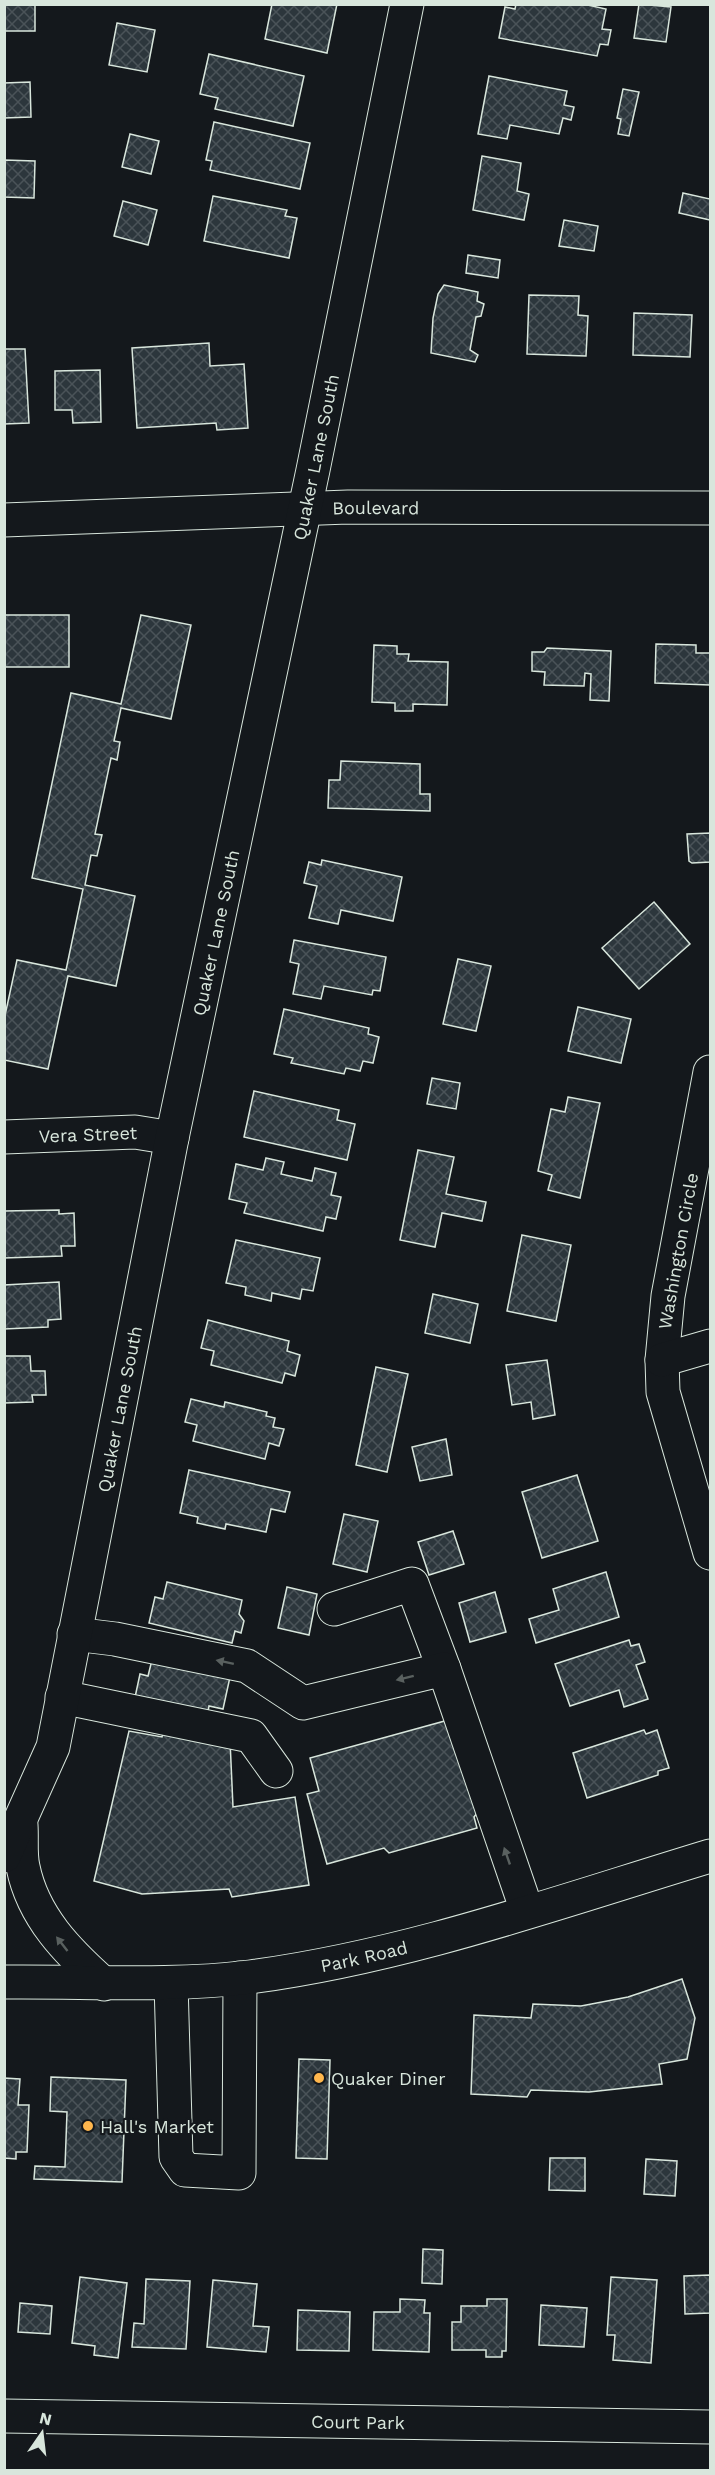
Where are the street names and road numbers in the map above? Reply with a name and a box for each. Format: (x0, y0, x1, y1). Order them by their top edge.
street label: Quaker Lane South (288, 372, 343, 542)
street label: Boulevard (332, 496, 419, 518)
street label: Quaker Lane South (188, 848, 243, 1017)
street label: Vera Street (38, 1121, 138, 1146)
street label: Washington Circle (654, 1171, 702, 1331)
street label: Quaker Lane South (93, 1324, 146, 1494)
street label: Park Road (319, 1936, 409, 1976)
street label: Court Park (311, 2410, 405, 2433)

